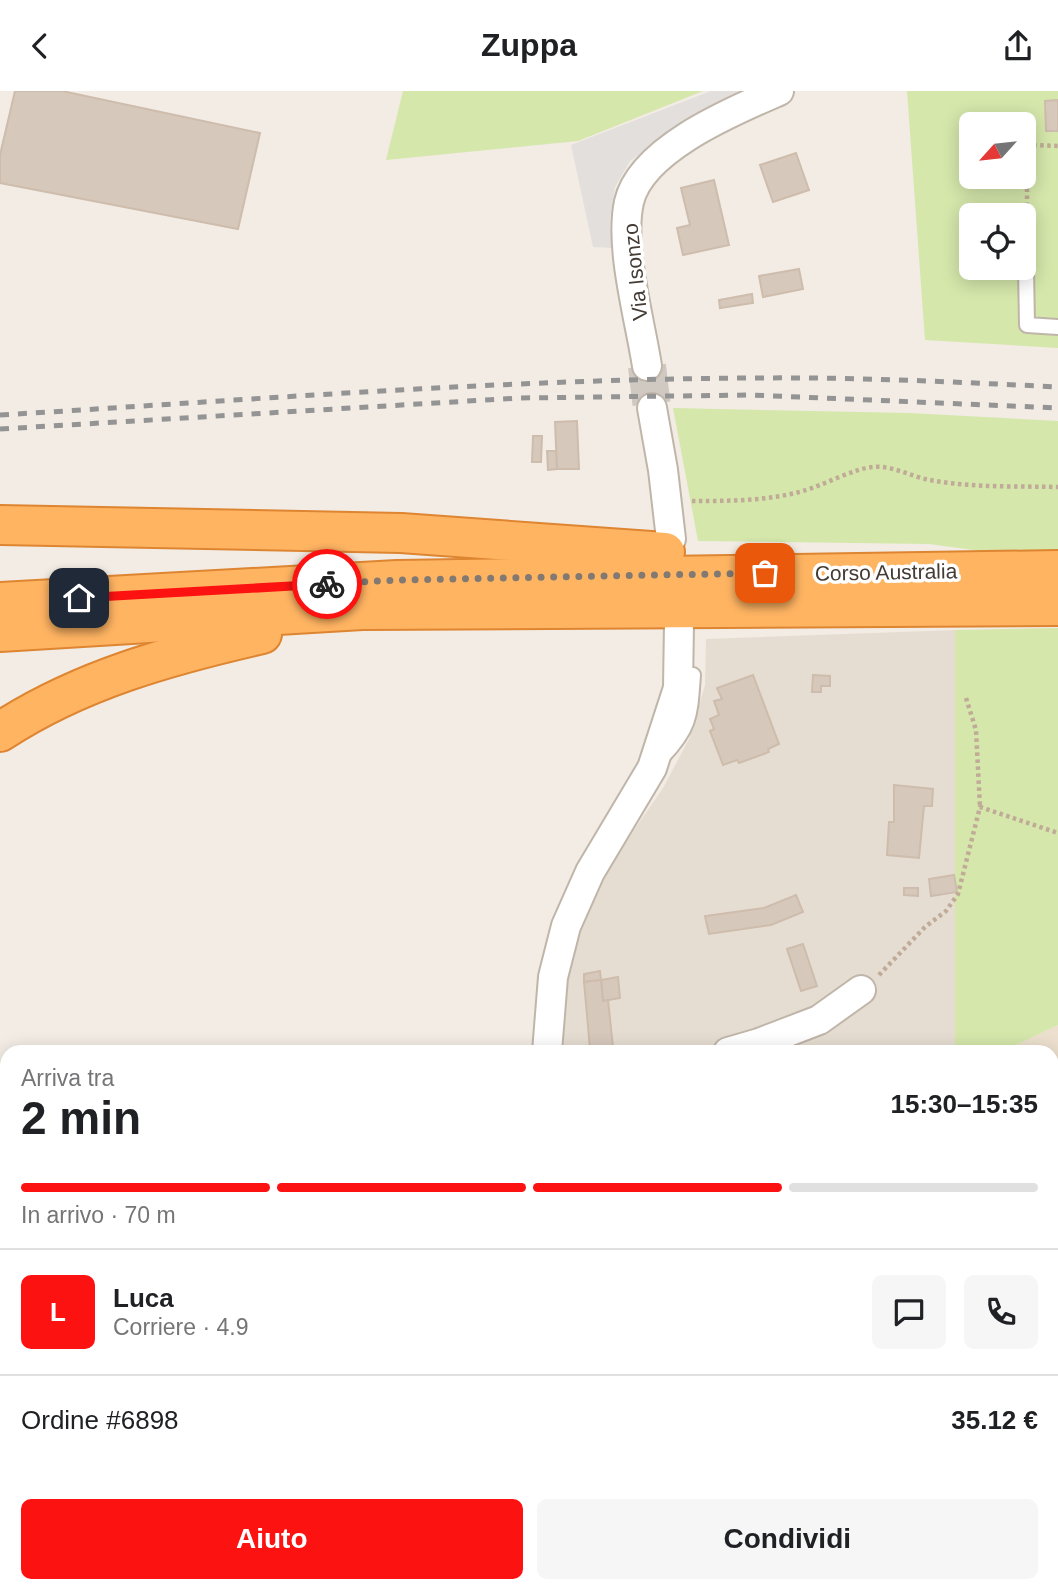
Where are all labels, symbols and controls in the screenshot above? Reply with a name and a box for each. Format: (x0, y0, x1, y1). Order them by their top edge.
icon: back (21, 27, 59, 65)
text: Zuppa (481, 27, 577, 63)
icon: share (999, 27, 1037, 65)
north arrow (959, 112, 1036, 189)
map controls (959, 112, 1036, 280)
button: locate (959, 203, 1036, 280)
street label: Via Isonzo (618, 222, 652, 322)
pin (735, 543, 795, 603)
courier (292, 549, 362, 619)
icon: bag (746, 554, 784, 592)
street label: Corso Australia (815, 559, 958, 585)
icon: bike (308, 565, 346, 603)
pin (49, 568, 109, 628)
icon: home (60, 579, 98, 617)
text: Arriva tra (21, 1065, 114, 1091)
text: 15:30–15:35 (891, 1089, 1038, 1119)
text: 2 min (21, 1092, 141, 1144)
text: In arrivo · 70 m (21, 1202, 176, 1228)
button: chat (872, 1275, 946, 1349)
button: phone (964, 1275, 1038, 1349)
text: Luca (113, 1283, 174, 1313)
text: L (50, 1297, 66, 1327)
text: Corriere · 4.9 (113, 1314, 248, 1340)
text: Ordine #6898 (21, 1405, 179, 1435)
text: 35.12 € (951, 1405, 1038, 1435)
button: Aiuto (21, 1499, 523, 1579)
button: Condividi (537, 1499, 1038, 1579)

